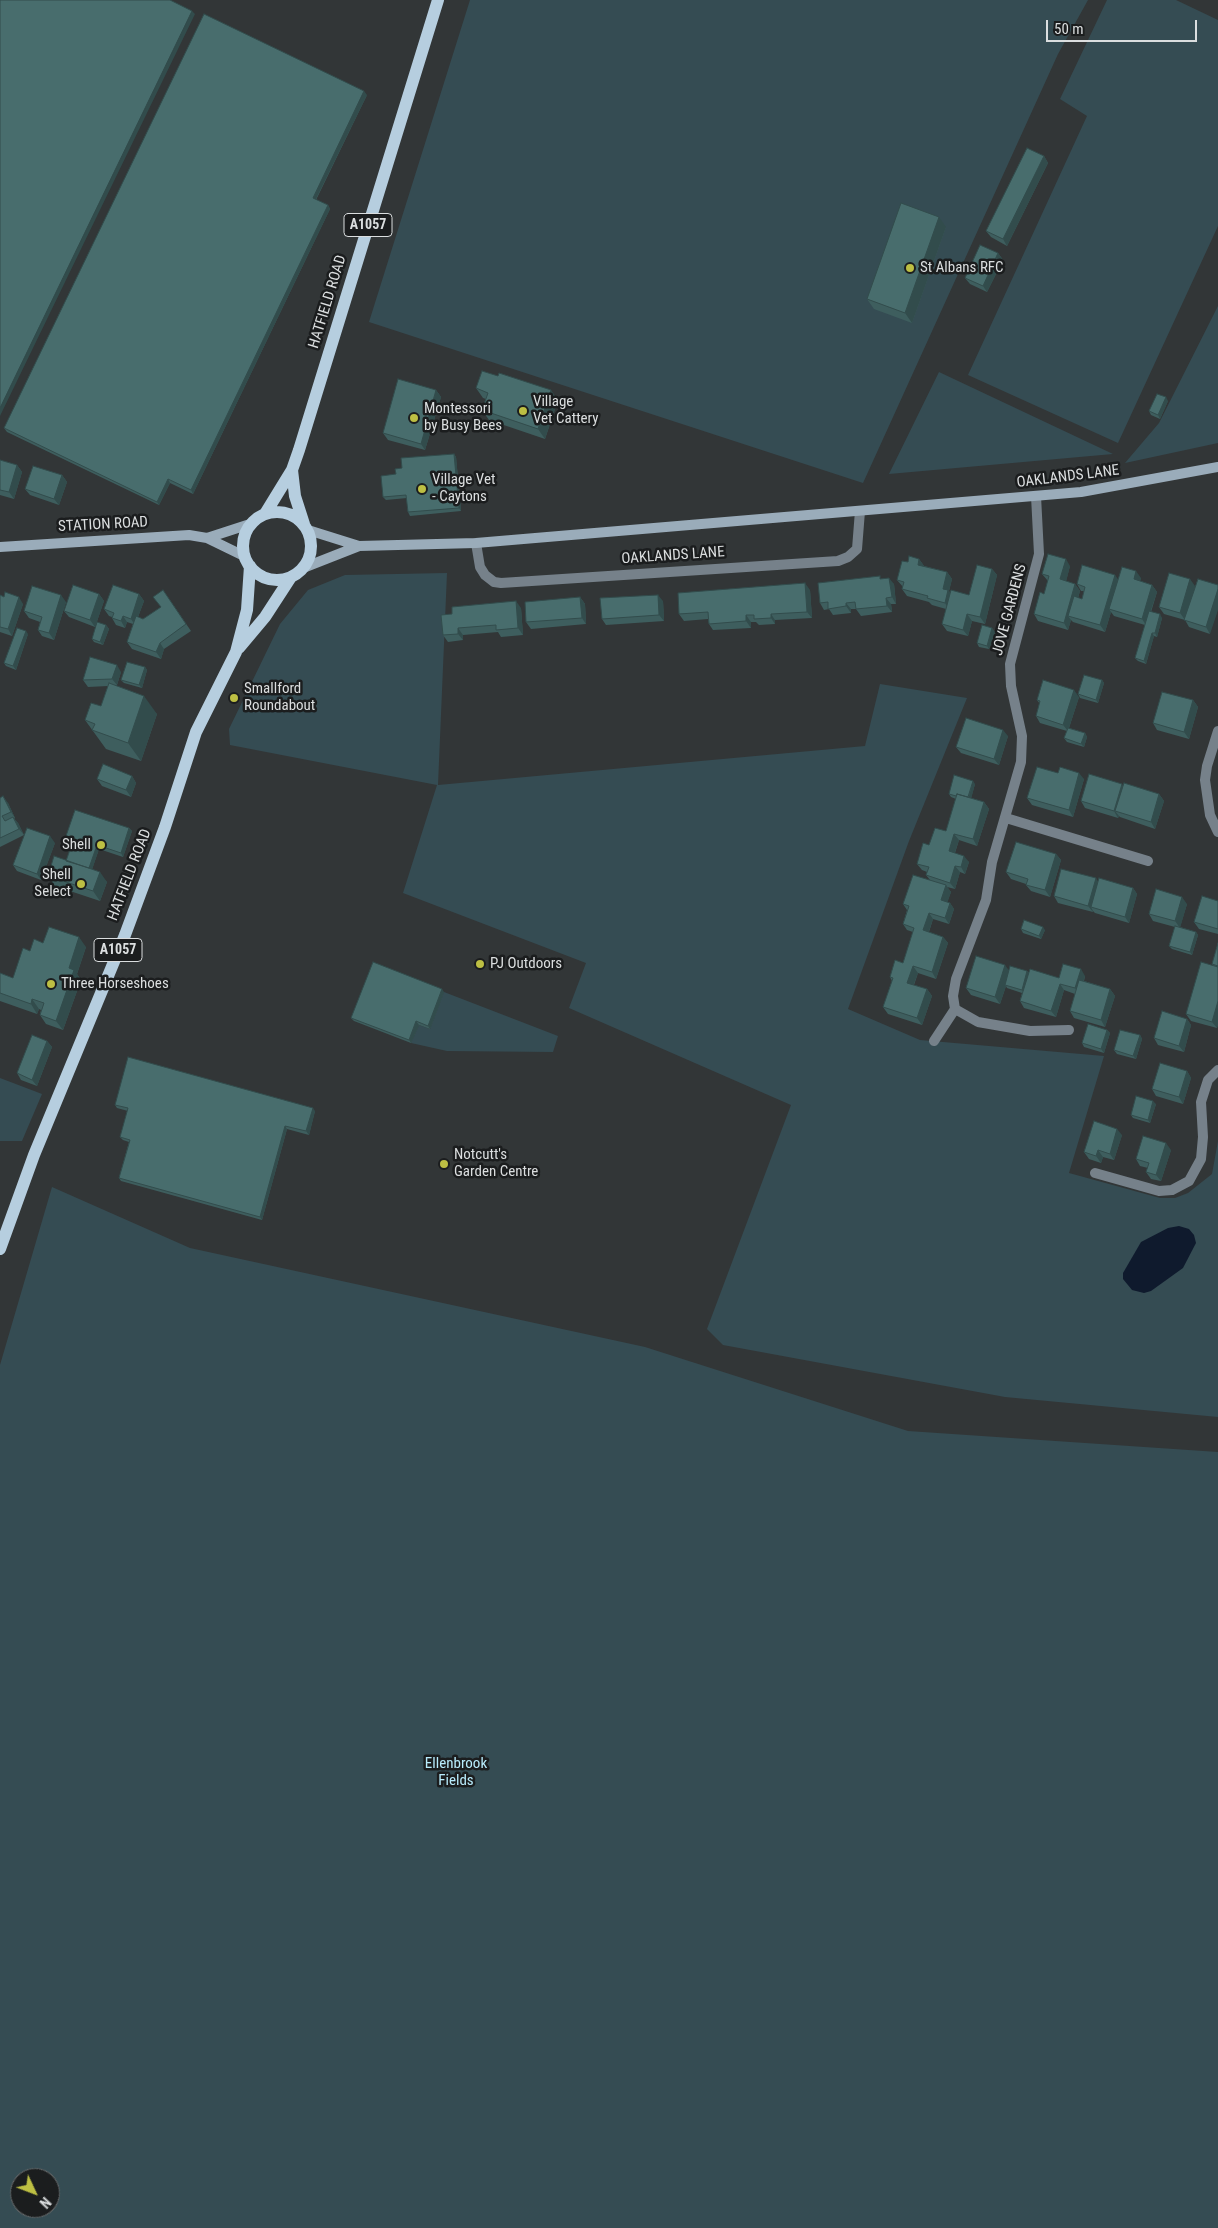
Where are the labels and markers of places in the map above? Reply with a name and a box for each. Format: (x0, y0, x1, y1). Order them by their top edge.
place label: St Albans RFC (920, 259, 1004, 277)
marker: St Albans RFC (904, 262, 916, 274)
place label: Village Vet Cattery (533, 393, 599, 428)
place label: Montessori by Busy Bees (424, 400, 502, 435)
marker: Village Vet Cattery (517, 405, 529, 417)
marker: Montessori by Busy Bees (408, 412, 420, 424)
place label: Village Vet - Caytons (432, 471, 495, 506)
marker: Village Vet - Caytons (416, 483, 428, 495)
place label: Smallford Roundabout (244, 680, 315, 715)
marker: Smallford Roundabout (228, 692, 240, 704)
place label: Shell (62, 836, 91, 854)
marker: Shell (95, 839, 107, 851)
place label: Shell Select (34, 866, 71, 901)
marker: Shell Select (75, 878, 87, 890)
place label: PJ Outdoors (490, 955, 562, 973)
marker: PJ Outdoors (474, 958, 486, 970)
place label: Three Horseshoes (61, 975, 169, 993)
marker: Three Horseshoes (45, 978, 57, 990)
place label: Notcutt's Garden Centre (454, 1146, 538, 1181)
marker: Notcutt's Garden Centre (438, 1158, 450, 1170)

